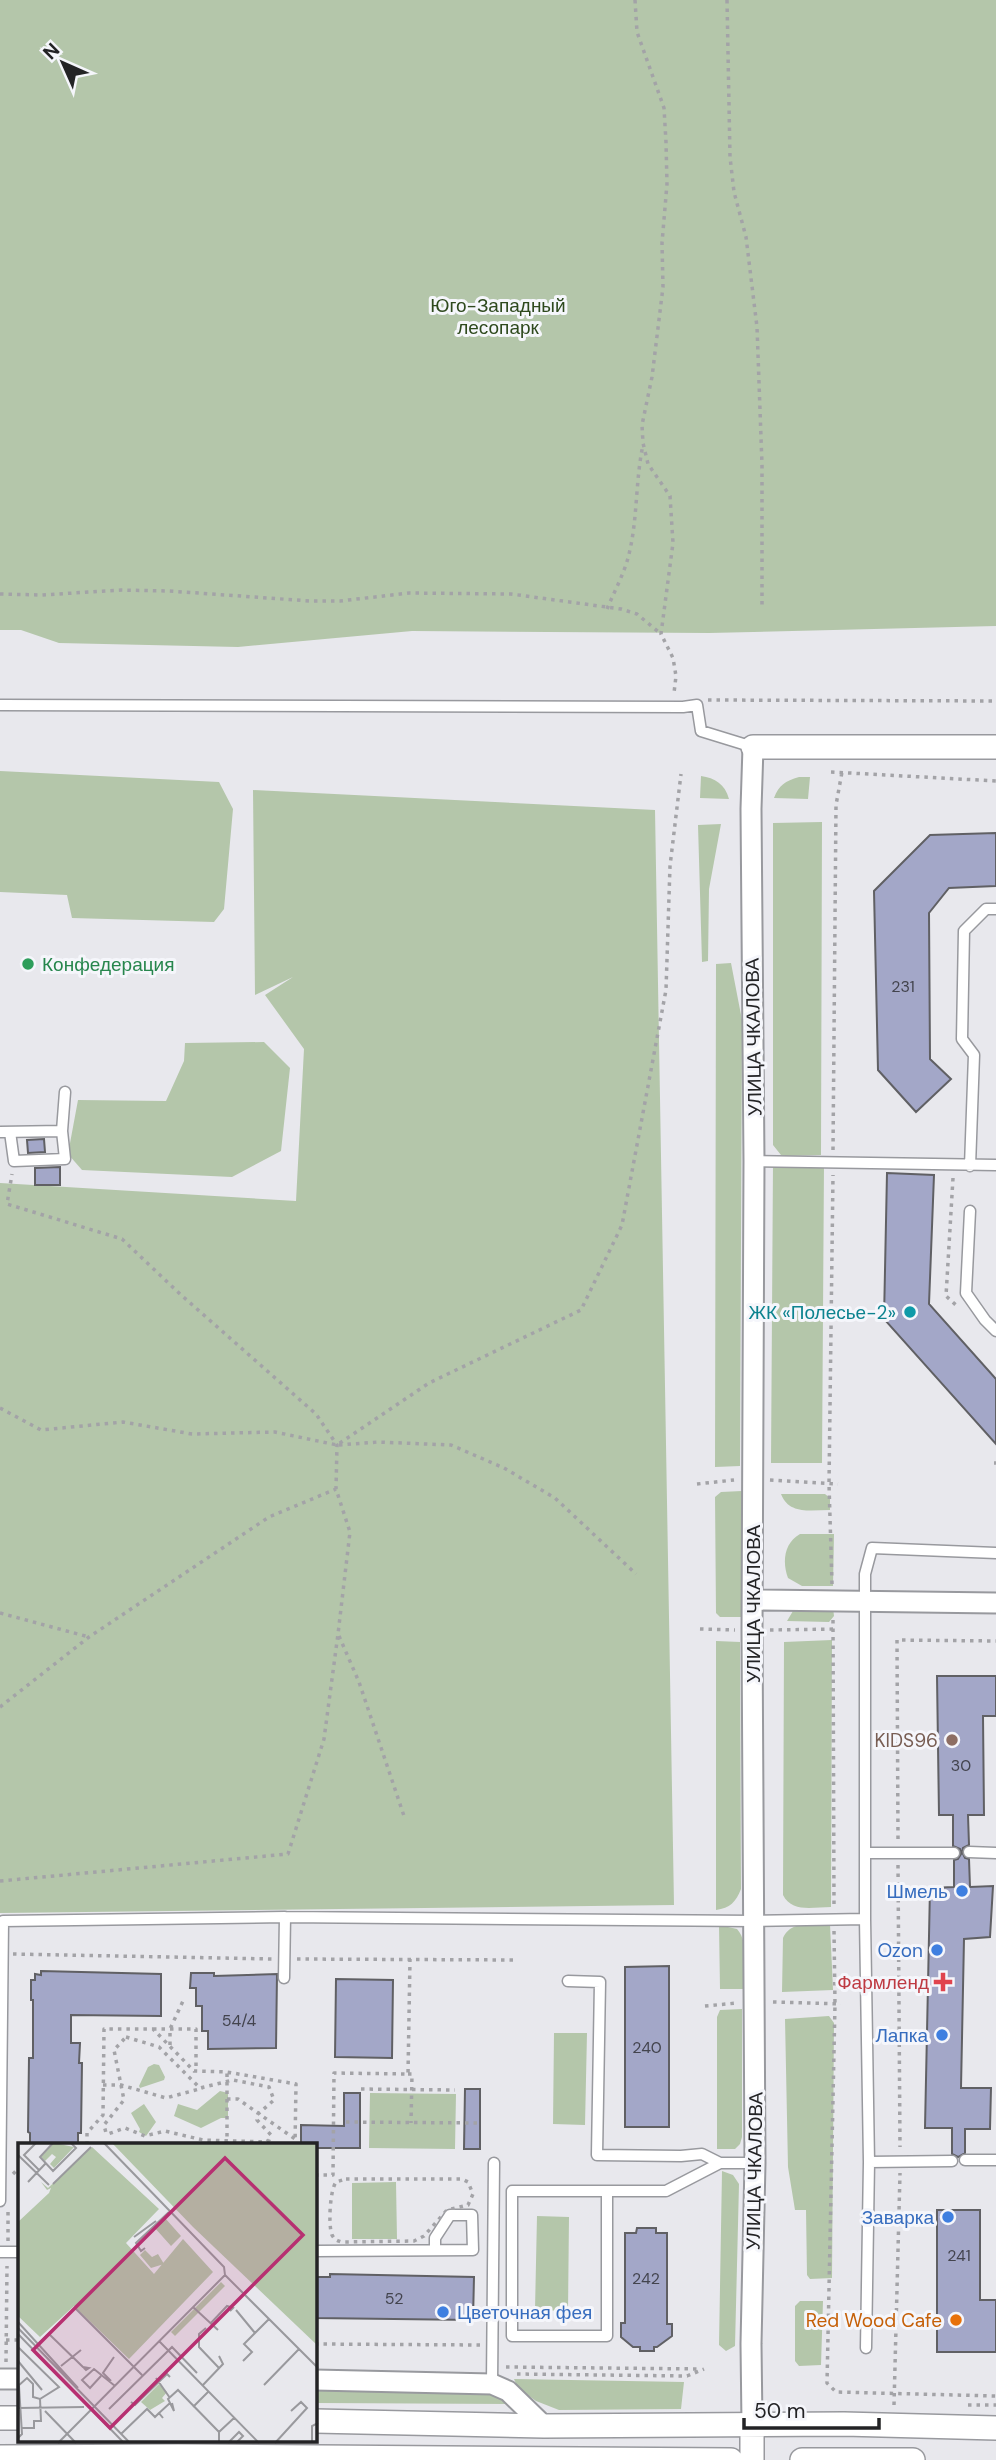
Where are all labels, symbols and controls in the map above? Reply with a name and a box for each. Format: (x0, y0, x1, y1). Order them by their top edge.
north arrow (28, 28, 98, 98)
text: N (38, 38, 65, 65)
park label: Юго-Западный лесопарк (430, 293, 566, 340)
place label: Конфедерация (42, 952, 174, 977)
marker: Конфедерация (20, 956, 36, 972)
street label: УЛИЦА ЧКАЛОВА (740, 957, 767, 1116)
house number: 231 (891, 976, 915, 997)
place label: ЖК «Полесье-2» (749, 1300, 896, 1325)
marker: ЖК «Полесье-2» (902, 1304, 918, 1320)
street label: УЛИЦА ЧКАЛОВА (741, 1525, 766, 1683)
place label: KIDS96 (875, 1728, 938, 1753)
marker: KIDS96 (944, 1732, 960, 1748)
house number: 30 (951, 1755, 971, 1776)
place label: Шмель (887, 1879, 948, 1904)
marker: Шмель (954, 1883, 970, 1899)
place label: Ozon (877, 1938, 923, 1963)
marker: Ozon (929, 1942, 945, 1958)
place label: Фармленд (837, 1970, 929, 1995)
marker: Фармленд (935, 1974, 951, 1990)
house number: 54/4 (222, 2010, 256, 2031)
place label: Лапка (875, 2023, 928, 2048)
marker: Лапка (934, 2027, 950, 2043)
house number: 240 (632, 2037, 662, 2058)
street label: УЛИЦА ЧКАЛОВА (741, 2091, 768, 2250)
inset map (18, 2143, 317, 2442)
place label: Заварка (862, 2205, 934, 2230)
marker: Заварка (940, 2209, 956, 2225)
house number: 241 (947, 2245, 971, 2266)
house number: 242 (632, 2268, 660, 2289)
house number: 52 (385, 2288, 403, 2309)
place label: Цветочная фея (457, 2300, 592, 2325)
marker: Цветочная фея (435, 2304, 451, 2320)
place label: Red Wood Cafe (806, 2308, 942, 2333)
marker: Red Wood Cafe (948, 2312, 964, 2328)
scale bar (744, 2386, 879, 2430)
text: 50 m (754, 2397, 805, 2425)

